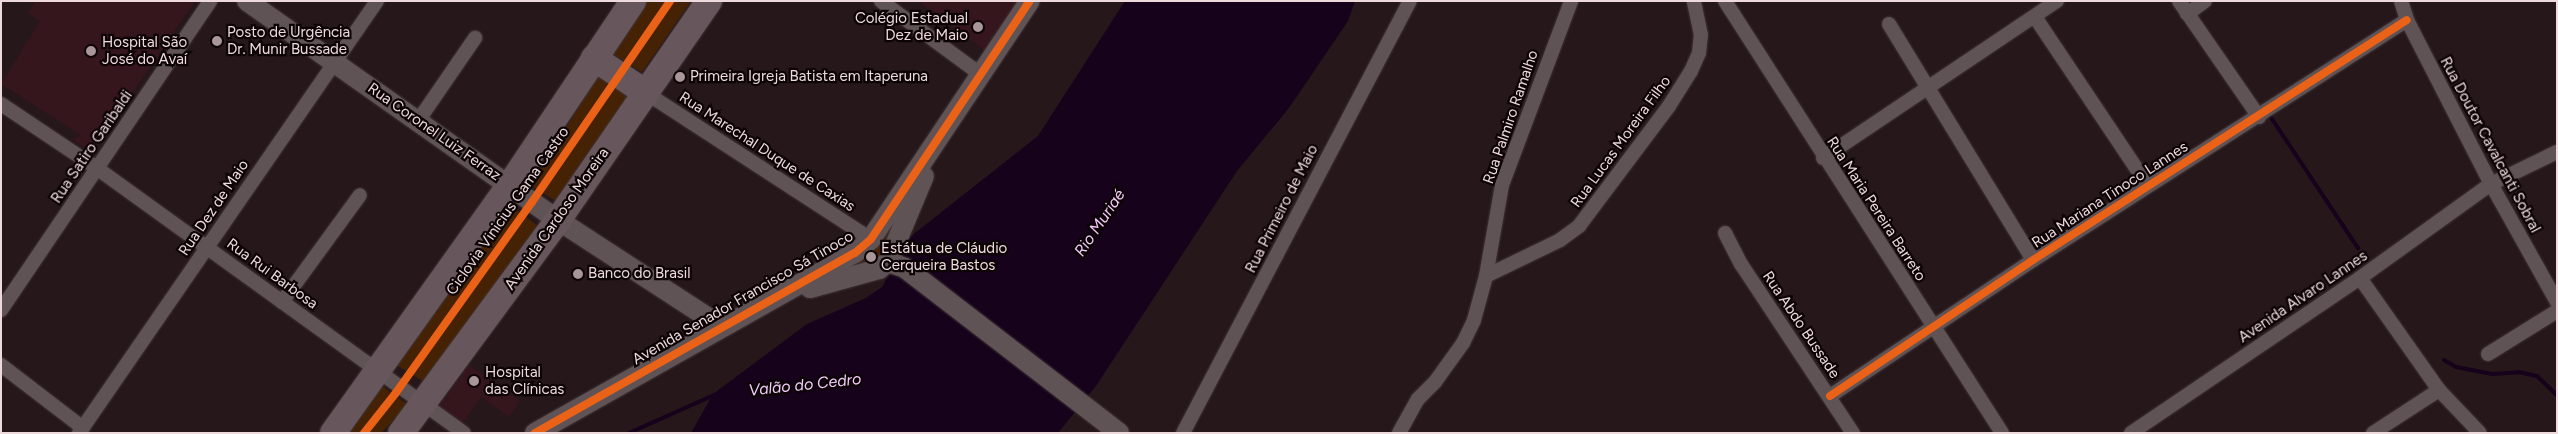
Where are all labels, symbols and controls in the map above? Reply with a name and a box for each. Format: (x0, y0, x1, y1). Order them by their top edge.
place label: Colégio Estadual Dez de Maio (855, 9, 968, 44)
marker: Colégio Estadual Dez de Maio (972, 21, 984, 33)
place label: Posto de Urgência Dr. Munir Bussade (227, 23, 350, 58)
place label: Hospital São José do Avaí (102, 33, 187, 68)
marker: Posto de Urgência Dr. Munir Bussade (211, 35, 223, 47)
marker: Hospital São José do Avaí (84, 44, 98, 58)
street label: Rua Palmiro Ramalho (1480, 48, 1542, 186)
street label: Rua Doutor Cavalcanti Sobral (2436, 54, 2544, 236)
place label: Primeira Igreja Batista em Itaperuna (690, 68, 928, 86)
marker: Primeira Igreja Batista em Itaperuna (674, 71, 686, 83)
street label: Rua Lucas Moreira Filho (1567, 73, 1675, 211)
street label: Rua Coronel Luiz Ferraz (364, 79, 504, 185)
street label: Rua Satiro Garibaldi (48, 87, 136, 207)
street label: Rua Marechal Duque de Caxias (676, 88, 858, 216)
street label: Ciclovia Vinicius Gama Castro (443, 123, 573, 299)
street label: Rua Maria Pereira Barreto (1823, 133, 1929, 285)
street label: Rua Mariana Tinoco Lannes (2029, 138, 2191, 252)
street label: Rua Primeiro de Maio (1242, 142, 1322, 276)
street label: Avenida Cardoso Moreira (501, 145, 613, 293)
street label: Rua Dez de Maio (175, 157, 253, 259)
water label: Rio Muriaé (1071, 186, 1129, 260)
street label: Avenida Senador Francisco Sá Tinoco (629, 227, 857, 369)
street label: Rua Rui Barbosa (223, 235, 321, 313)
place label: Estátua de Cláudio Cerqueira Bastos (881, 239, 1007, 274)
street label: Avenida Alvaro Lannes (2235, 247, 2371, 347)
marker: Estátua de Cláudio Cerqueira Bastos (865, 251, 877, 263)
place label: Banco do Brasil (588, 265, 691, 283)
marker: Banco do Brasil (572, 268, 584, 280)
street label: Rua Abdo Bussade (1758, 268, 1844, 382)
place label: Hospital das Clínicas (485, 363, 564, 398)
water label: Valão do Cedro (748, 370, 862, 400)
marker: Hospital das Clínicas (467, 374, 481, 388)

